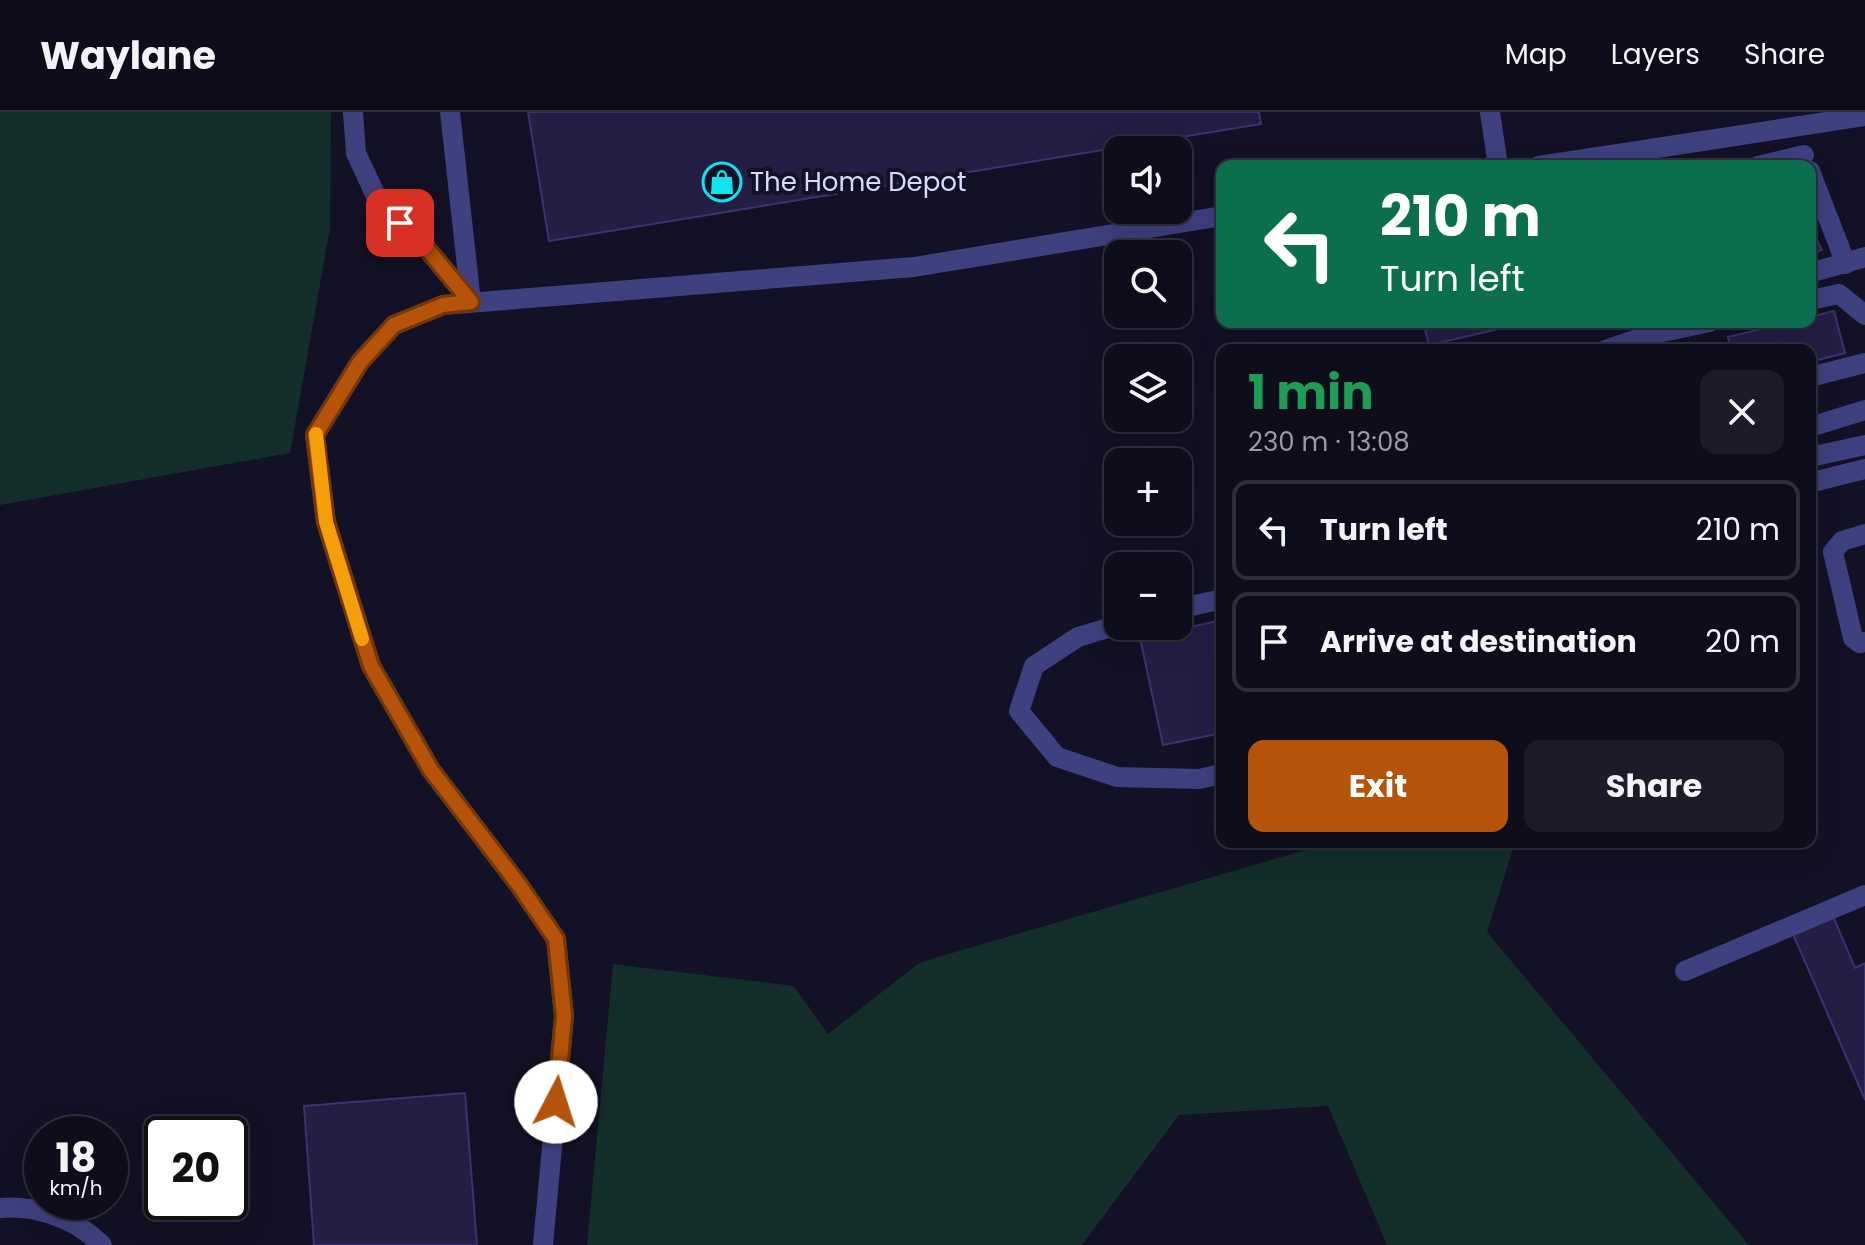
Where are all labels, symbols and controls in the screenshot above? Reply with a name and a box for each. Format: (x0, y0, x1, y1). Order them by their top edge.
text: Waylane (40, 29, 216, 82)
text: Map (1505, 35, 1567, 74)
text: Layers (1611, 35, 1700, 74)
text: Share (1744, 35, 1825, 74)
map controls (1104, 136, 1192, 640)
button: sound (1104, 136, 1192, 224)
shop icon: The Home Depot (701, 161, 743, 203)
place label: The Home Depot (750, 164, 966, 200)
text: 210 m (1380, 177, 1541, 256)
pin (366, 189, 434, 257)
icon: left (1248, 192, 1352, 296)
icon: arrive (378, 201, 422, 245)
button: search (1104, 240, 1192, 328)
text: Turn left (1380, 253, 1525, 304)
button: layers (1104, 344, 1192, 432)
text: 1 min (1248, 359, 1374, 426)
button: close (1700, 370, 1784, 454)
text: 230 m · 13:08 (1248, 424, 1410, 460)
button: + (1104, 448, 1192, 536)
icon: left (1252, 508, 1296, 552)
text: Turn left (1320, 508, 1448, 551)
text: 210 m (1695, 508, 1780, 551)
button: − (1104, 552, 1192, 640)
icon: arrive (1252, 620, 1296, 664)
text: Arrive at destination (1320, 620, 1637, 663)
text: 20 m (1705, 620, 1780, 663)
button: Exit (1248, 740, 1508, 832)
button: Share (1524, 740, 1784, 832)
position arrow (514, 1060, 598, 1144)
speed limit sign: 20 (144, 1116, 248, 1220)
text: 18 (56, 1130, 96, 1186)
text: km/h (49, 1174, 103, 1202)

